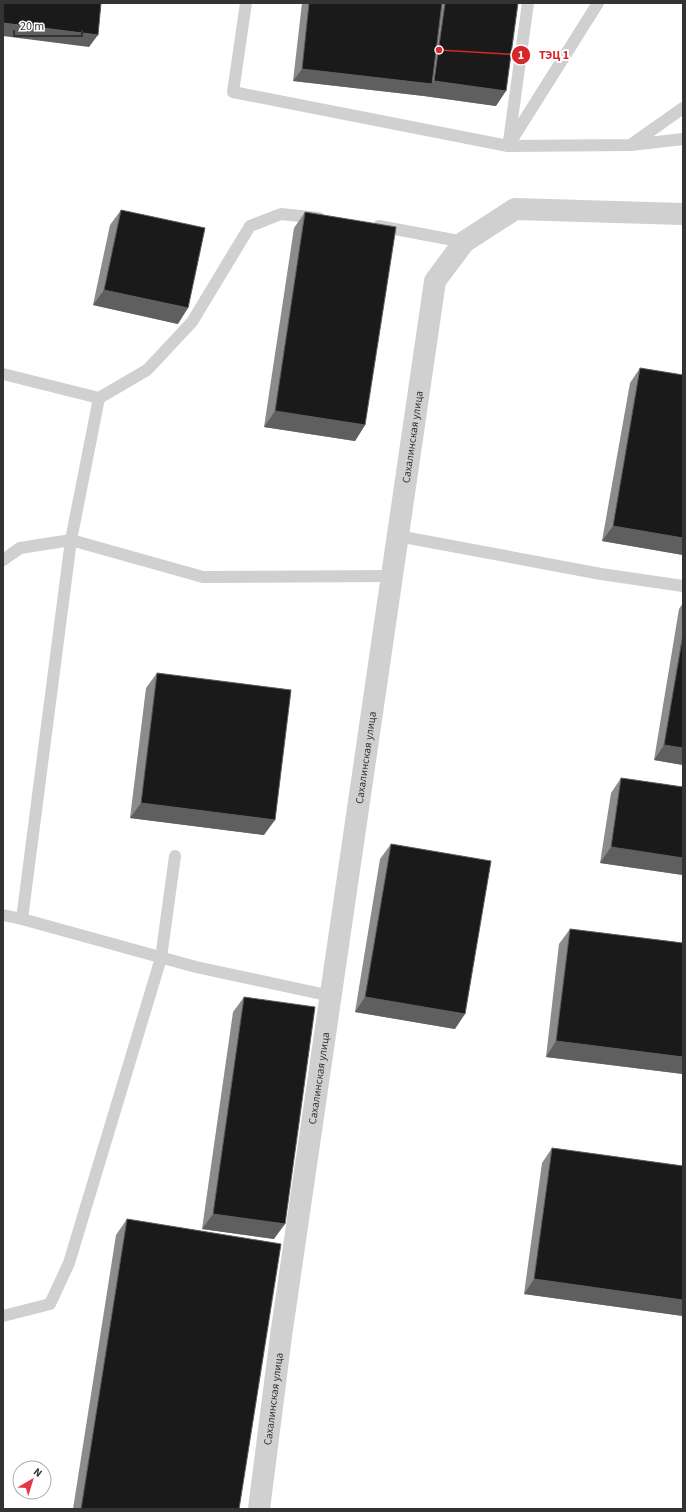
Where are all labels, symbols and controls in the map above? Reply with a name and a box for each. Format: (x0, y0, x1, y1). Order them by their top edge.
scale bar (14, 12, 82, 38)
text: 20 m (20, 18, 44, 35)
callout: ТЭЦ 1 (511, 43, 577, 67)
text: 1 (518, 47, 524, 64)
text: ТЭЦ 1 (539, 47, 569, 64)
street label: Сахалинская улица (399, 390, 427, 484)
street label: Сахалинская улица (352, 710, 380, 805)
street label: Сахалинская улица (305, 1031, 333, 1125)
street label: Сахалинская улица (260, 1352, 287, 1446)
north arrow (12, 1460, 52, 1500)
text: N (30, 1464, 45, 1481)

